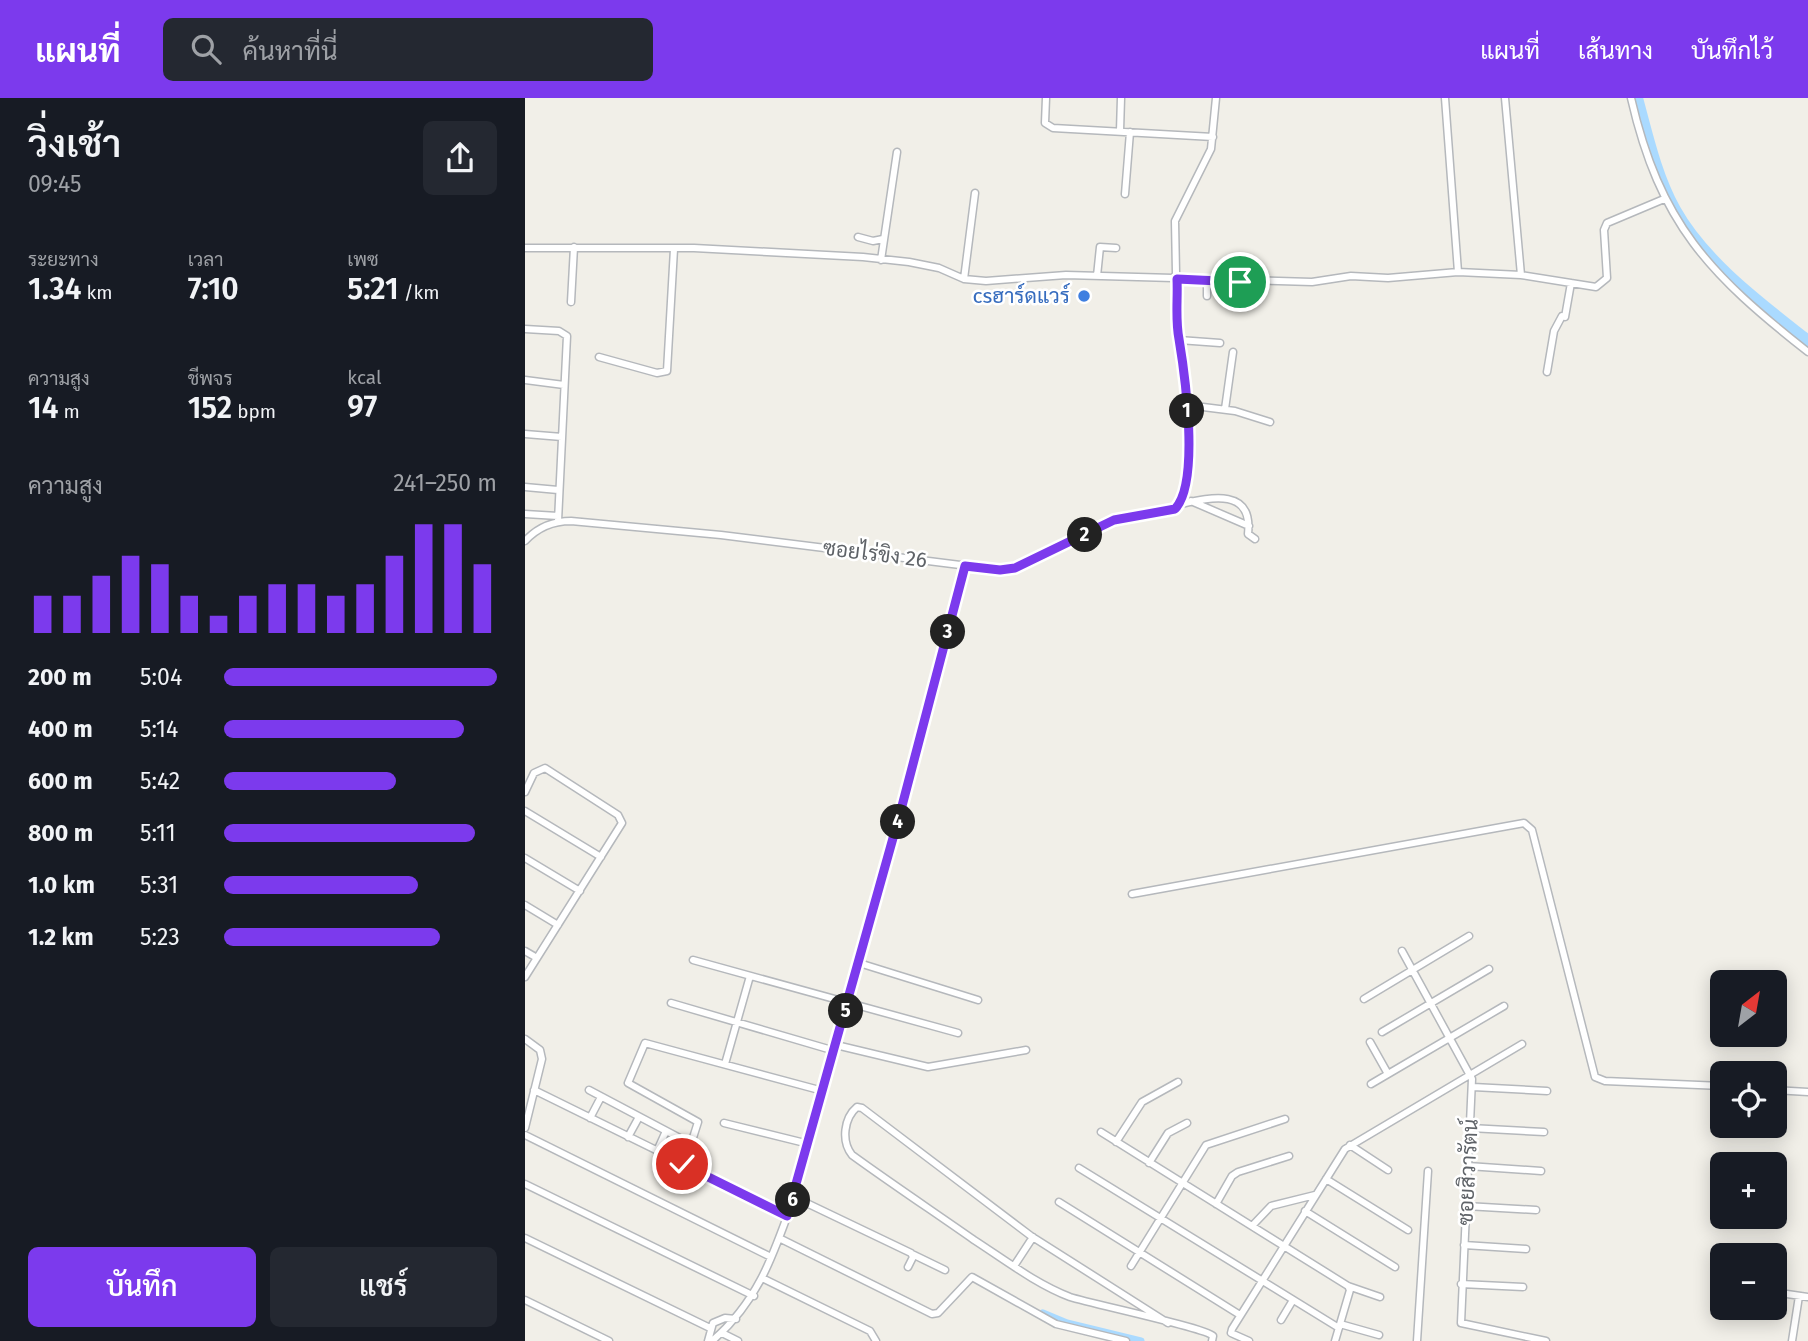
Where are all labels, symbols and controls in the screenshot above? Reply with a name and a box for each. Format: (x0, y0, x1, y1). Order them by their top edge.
search box (163, 18, 653, 81)
icon: search (187, 30, 225, 68)
text: แผนที่ (35, 31, 121, 71)
text: ค้นหาที่นี่ (243, 36, 338, 67)
text: แผนที่ (1480, 37, 1540, 65)
text: เส้นทาง (1578, 37, 1653, 65)
text: บันทึกไว้ (1691, 37, 1773, 65)
text: วิ่งเช้า (28, 121, 121, 167)
button: share (423, 121, 497, 195)
text: 09:45 (28, 170, 82, 198)
text: ระยะทาง (28, 248, 99, 271)
text: เวลา (188, 248, 224, 271)
text: เพซ (347, 248, 379, 271)
pin (1210, 252, 1270, 312)
icon: arrive (1221, 263, 1259, 301)
text: 1.34 (28, 271, 81, 307)
text: 7:10 (188, 271, 239, 307)
text: 5:21 (347, 271, 399, 307)
text: km (81, 281, 112, 304)
text: /km (399, 281, 440, 304)
place label: csฮาร์ดแวร์ (972, 282, 1070, 309)
marker: csฮาร์ดแวร์ (1076, 288, 1092, 304)
text: kcal (347, 366, 382, 389)
text: ความสูง (28, 367, 90, 390)
text: ชีพจร (188, 367, 233, 390)
text: 97 (347, 389, 377, 425)
text: 14 (28, 390, 58, 426)
text: 152 (188, 390, 232, 426)
pin: 1 (1169, 394, 1205, 428)
text: 1 (1182, 399, 1191, 422)
text: m (58, 400, 80, 423)
text: bpm (232, 400, 276, 423)
text: 241–250 m (393, 469, 497, 497)
text: ความสูง (28, 472, 103, 500)
pin: 2 (1067, 518, 1103, 552)
text: 2 (1080, 523, 1089, 546)
street label: ซอยไร่ขิง 26 (821, 535, 929, 573)
pin: 3 (931, 614, 965, 650)
text: 3 (943, 620, 952, 643)
text: 200 m (28, 663, 92, 691)
text: 5:04 (140, 663, 182, 691)
text: 400 m (28, 715, 93, 743)
text: 5:14 (140, 715, 178, 743)
text: 600 m (28, 767, 93, 795)
text: 5:42 (140, 767, 180, 795)
pin: 4 (881, 804, 915, 840)
text: 4 (892, 810, 903, 833)
text: 800 m (28, 819, 93, 847)
text: 5:11 (140, 819, 176, 847)
text: 1.0 km (28, 871, 95, 899)
text: 5:31 (140, 871, 178, 899)
text: 1.2 km (28, 923, 94, 951)
text: 5:23 (140, 923, 180, 951)
north arrow (1710, 970, 1787, 1046)
map controls (1710, 970, 1787, 1320)
pin: 5 (829, 993, 863, 1028)
text: 5 (840, 999, 851, 1022)
button: locate (1710, 1061, 1787, 1138)
street label: ซอยสิวารัตน์ (1451, 1118, 1484, 1226)
pin (652, 1134, 712, 1194)
icon: check (663, 1145, 701, 1183)
button: + (1710, 1152, 1787, 1229)
pin: 6 (775, 1182, 811, 1218)
text: 6 (787, 1188, 798, 1211)
button: − (1710, 1243, 1787, 1320)
button: บันทึก (28, 1247, 256, 1327)
button: แชร์ (270, 1247, 497, 1327)

